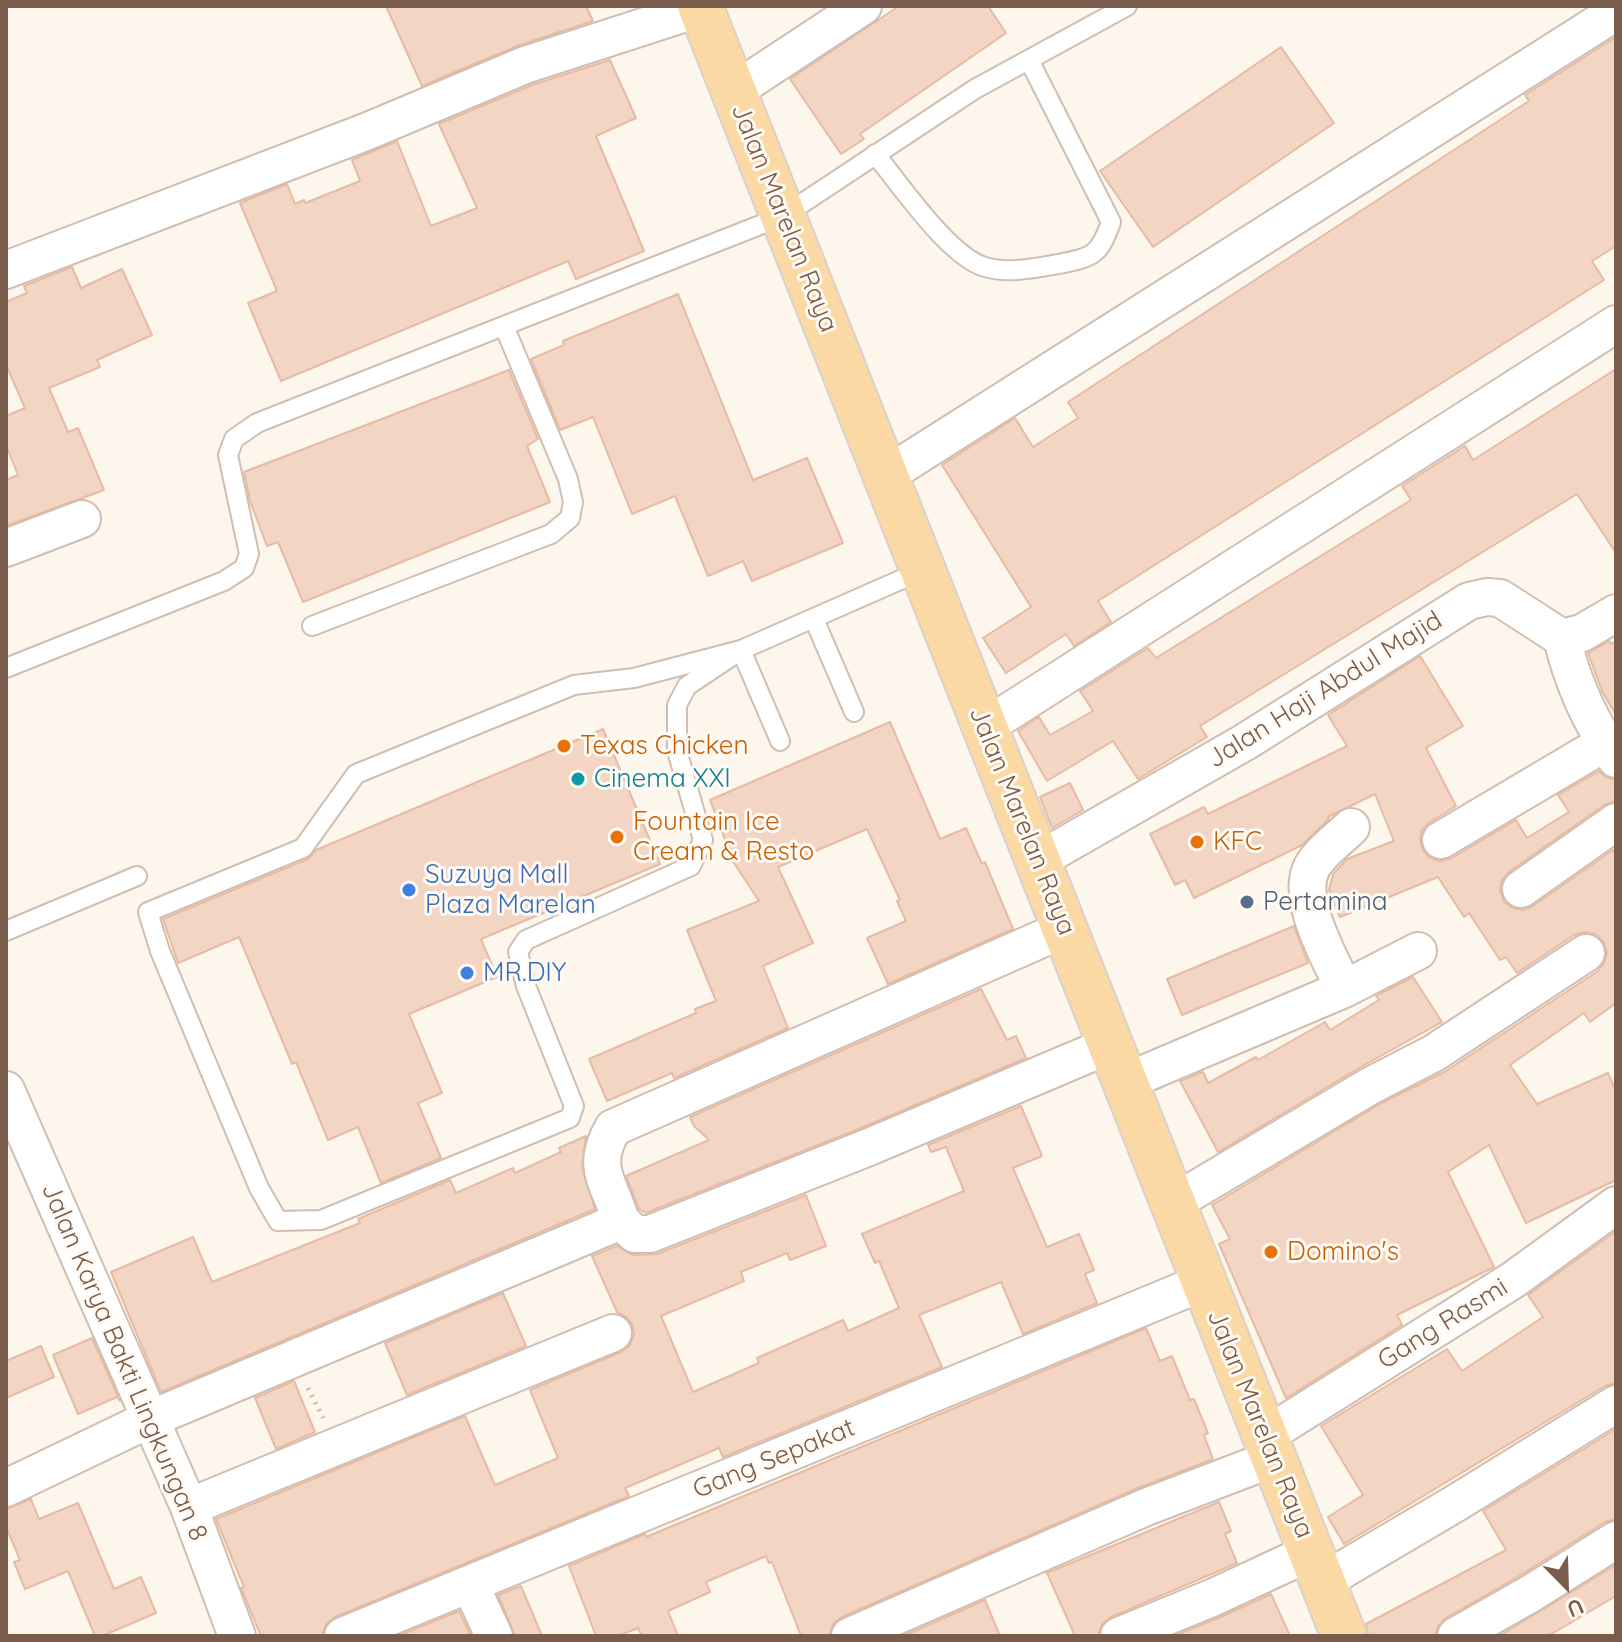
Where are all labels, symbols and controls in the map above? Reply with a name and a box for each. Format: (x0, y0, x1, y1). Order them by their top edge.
street label: Jalan Marelan Raya (724, 99, 844, 337)
street label: Jalan Haji Abdul Majid (1202, 605, 1448, 775)
street label: Jalan Marelan Raya (962, 702, 1082, 940)
place label: Texas Chicken (580, 730, 749, 762)
marker: Texas Chicken (555, 737, 573, 755)
place label: Cinema XXI (594, 763, 731, 795)
marker: Cinema XXI (569, 770, 587, 788)
place label: Fountain Ice Cream & Resto (633, 806, 814, 868)
place label: KFC (1213, 826, 1262, 858)
marker: Fountain Ice Cream & Resto (608, 828, 626, 846)
marker: KFC (1188, 833, 1206, 851)
place label: Suzuya Mall Plaza Marelan (425, 859, 596, 920)
marker: Suzuya Mall Plaza Marelan (400, 881, 418, 899)
place label: Pertamina (1263, 886, 1388, 918)
marker: Pertamina (1238, 893, 1256, 911)
place label: MR.DIY (483, 957, 566, 989)
marker: MR.DIY (458, 964, 476, 982)
street label: Jalan Karya Bakti Lingkungan 8 (34, 1178, 214, 1546)
place label: Domino's (1287, 1236, 1399, 1268)
marker: Domino's (1262, 1243, 1280, 1261)
street label: Gang Rasmi (1372, 1272, 1514, 1376)
street label: Jalan Marelan Raya (1200, 1305, 1320, 1543)
street label: Gang Sepakat (689, 1412, 859, 1506)
north arrow (1526, 1546, 1606, 1626)
text: U (1563, 1592, 1588, 1624)

